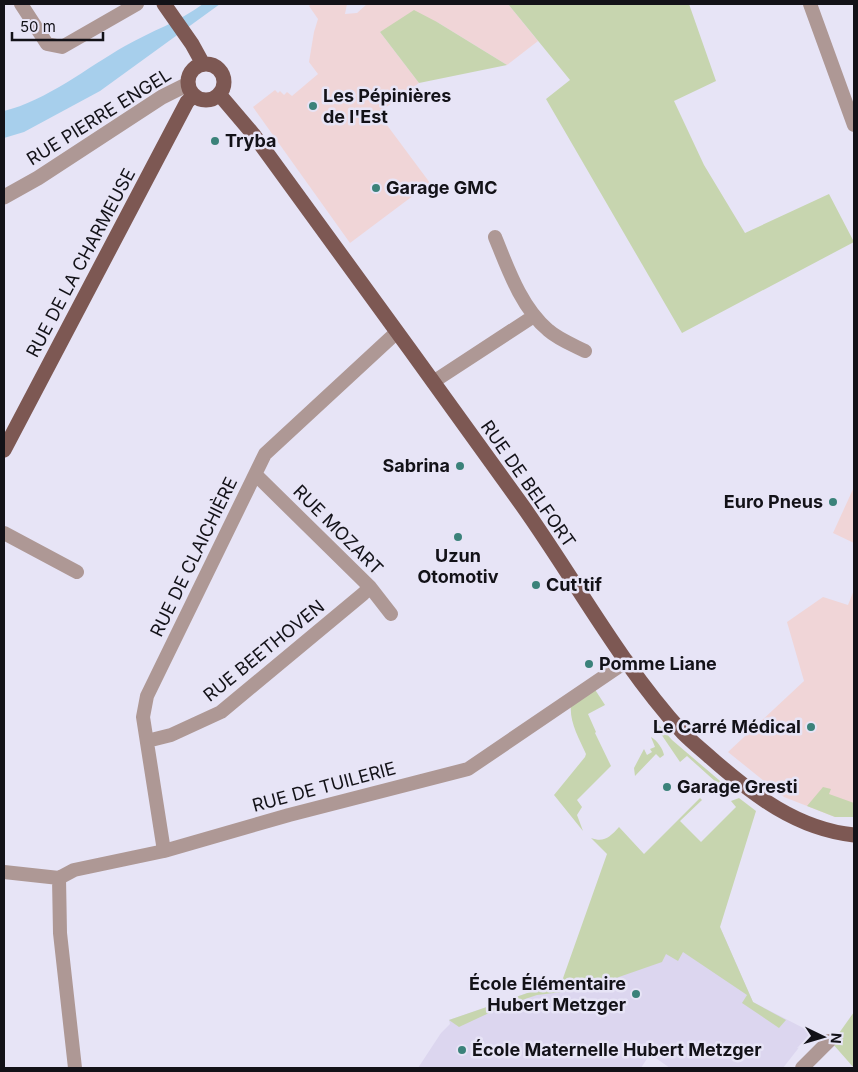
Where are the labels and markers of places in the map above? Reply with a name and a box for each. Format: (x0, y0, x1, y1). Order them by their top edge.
place label: Les Pépinières de l'Est (323, 85, 451, 127)
marker: Les Pépinières de l'Est (307, 100, 319, 112)
place label: Tryba (225, 130, 276, 151)
marker: Tryba (209, 135, 221, 147)
place label: Garage GMC (386, 177, 497, 198)
marker: Garage GMC (370, 182, 382, 194)
place label: Sabrina (382, 455, 450, 476)
marker: Sabrina (454, 460, 466, 472)
place label: Euro Pneus (724, 491, 823, 512)
marker: Euro Pneus (827, 496, 839, 508)
marker: Uzun Otomotiv (452, 531, 464, 543)
place label: Uzun Otomotiv (417, 545, 499, 587)
place label: Cut'tif (546, 574, 602, 595)
marker: Cut'tif (530, 579, 542, 591)
place label: Pomme Liane (599, 653, 717, 674)
marker: Pomme Liane (583, 658, 595, 670)
place label: Le Carré Médical (653, 716, 801, 737)
marker: Le Carré Médical (805, 721, 817, 733)
place label: Garage Gresti (677, 776, 798, 797)
marker: Garage Gresti (661, 781, 673, 793)
place label: École Élémentaire Hubert Metzger (469, 973, 626, 1015)
marker: École Élémentaire Hubert Metzger (630, 988, 642, 1000)
place label: École Maternelle Hubert Metzger (472, 1039, 762, 1060)
marker: École Maternelle Hubert Metzger (456, 1044, 468, 1056)

